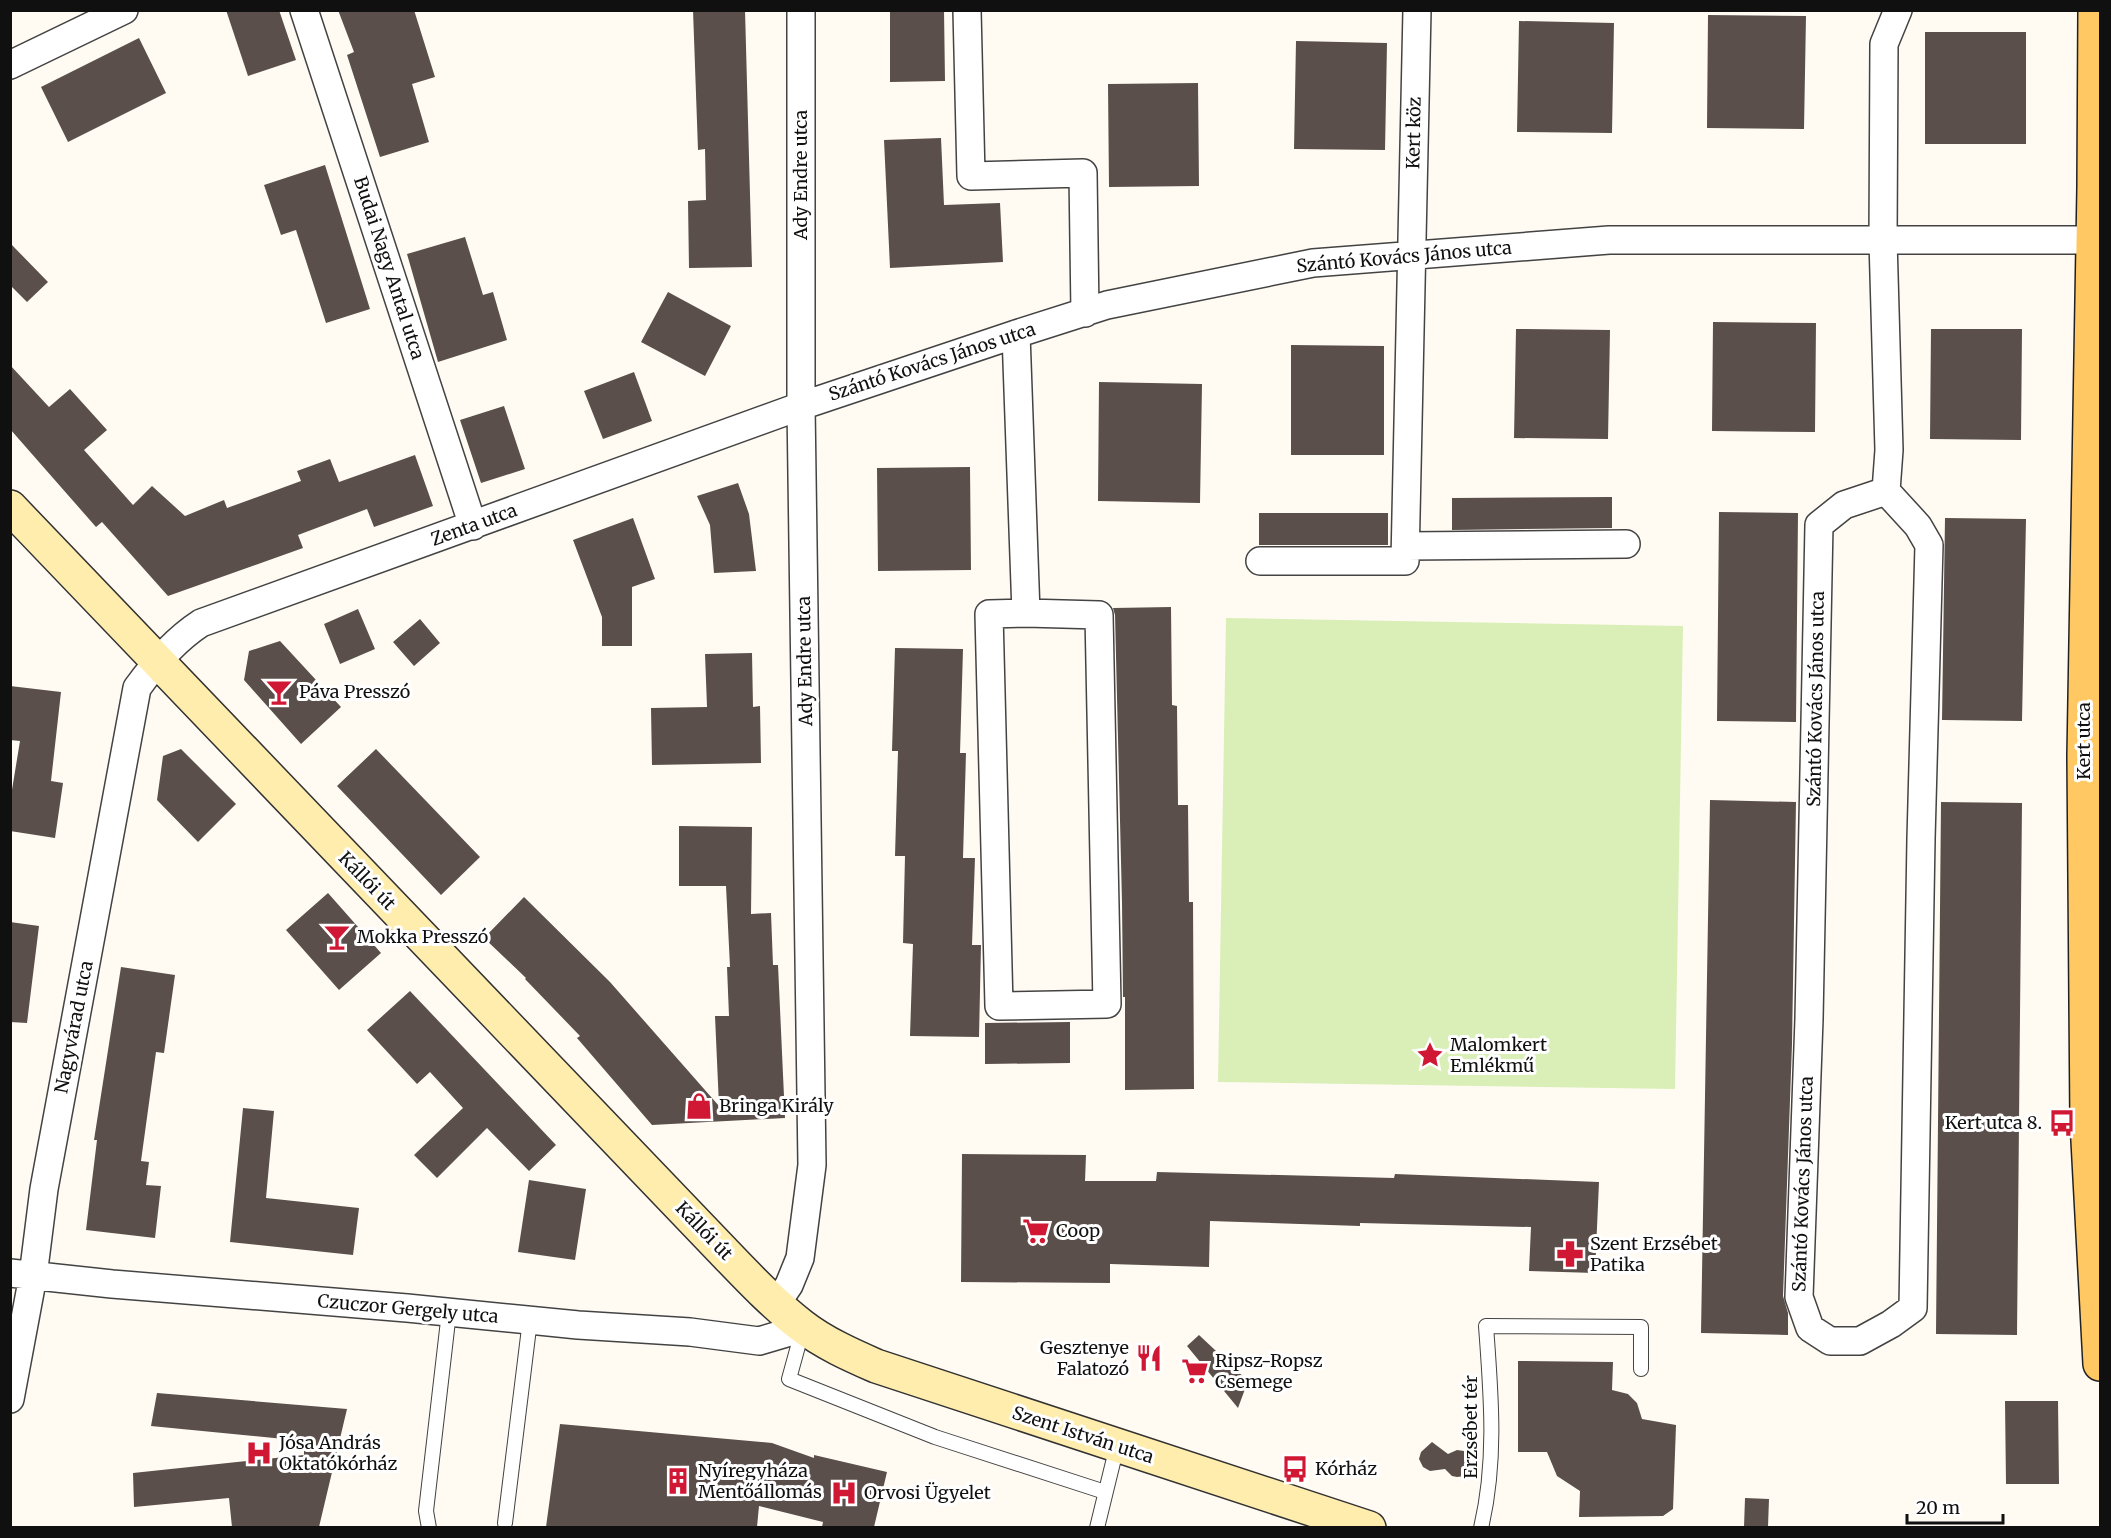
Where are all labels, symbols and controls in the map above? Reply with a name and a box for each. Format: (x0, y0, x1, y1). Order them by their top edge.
street label: Kert köz (1401, 96, 1426, 169)
street label: Ady Endre utca (789, 110, 812, 241)
street label: Budai Nagy Antal utca (349, 173, 430, 363)
street label: Szántó Kovács János utca (1295, 236, 1513, 277)
street label: Szántó Kovács János utca (826, 317, 1038, 406)
street label: Zenta utca (428, 498, 520, 551)
street label: Szántó Kovács János utca (1802, 590, 1829, 807)
street label: Ady Endre utca (792, 595, 817, 727)
bar icon: Páva Presszó (264, 677, 294, 707)
place label: Páva Presszó (299, 680, 410, 703)
street label: Kert utca (2072, 702, 2095, 780)
street label: Kállói út (334, 847, 401, 915)
bar icon: Mokka Presszó (322, 922, 352, 952)
place label: Mokka Presszó (357, 925, 488, 948)
street label: Nagyvárad utca (49, 958, 98, 1095)
place label: Malomkert Emlékmű (1450, 1033, 1547, 1077)
place icon: Malomkert Emlékmű (1415, 1040, 1445, 1070)
street label: Szántó Kovács János utca (1787, 1075, 1818, 1292)
shop icon: Bringa Király (684, 1091, 714, 1121)
place label: Bringa Király (719, 1094, 834, 1117)
bus stop icon: Kert utca 8. (2047, 1108, 2077, 1138)
place label: Kert utca 8. (1945, 1111, 2042, 1134)
street label: Kállói út (671, 1197, 738, 1265)
supermarket icon: Coop (1021, 1216, 1051, 1246)
place label: Coop (1056, 1219, 1100, 1242)
place label: Szent Erzsébet Patika (1590, 1232, 1718, 1276)
pharmacy icon: Szent Erzsébet Patika (1555, 1239, 1585, 1269)
street label: Czuczor Gergely utca (317, 1289, 500, 1328)
place label: Gesztenye Falatozó (1040, 1336, 1129, 1380)
restaurant icon: Gesztenye Falatozó (1134, 1343, 1164, 1373)
place label: Ripsz-Ropsz Csemege (1215, 1349, 1323, 1393)
supermarket icon: Ripsz-Ropsz Csemege (1180, 1356, 1210, 1386)
street label: Erzsébet tér (1459, 1375, 1482, 1479)
street label: Szent István utca (1010, 1401, 1157, 1468)
place label: Jósa András Oktatókórház (278, 1431, 397, 1475)
hospital icon: Jósa András Oktatókórház (244, 1438, 274, 1468)
bus stop icon: Kórház (1280, 1454, 1310, 1484)
place label: Kórház (1315, 1457, 1377, 1480)
place label: Nyíregyháza Mentőállomás (698, 1459, 822, 1503)
building icon: Nyíregyháza Mentőállomás (663, 1466, 693, 1496)
hospital icon: Orvosi Ügyelet (829, 1478, 859, 1508)
place label: Orvosi Ügyelet (864, 1481, 991, 1504)
scale bar (1907, 1487, 2003, 1525)
text: 20 m (1916, 1496, 1960, 1519)

